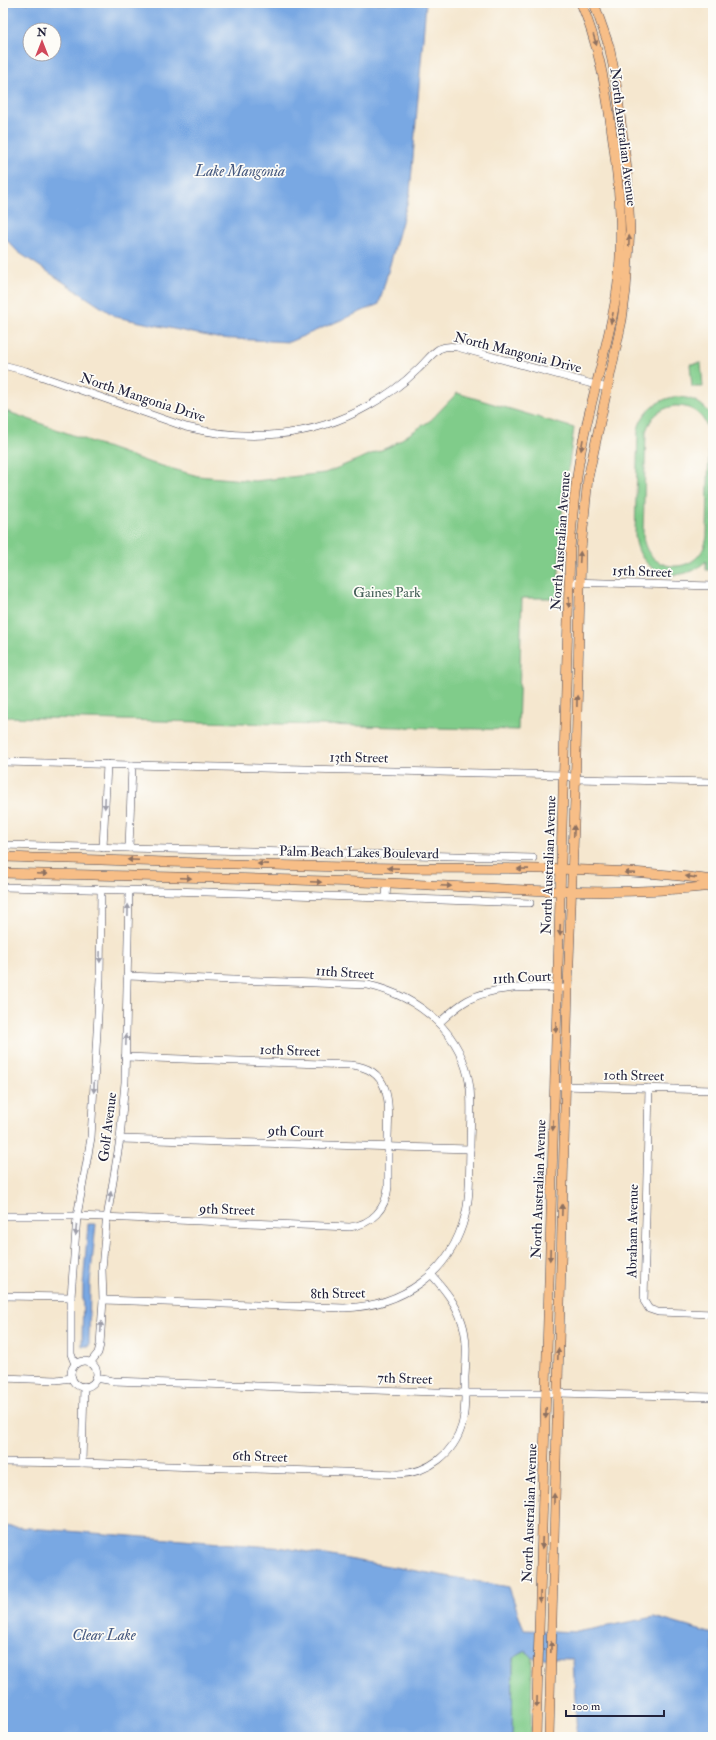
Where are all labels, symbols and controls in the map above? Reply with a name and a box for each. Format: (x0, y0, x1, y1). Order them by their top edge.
north arrow (22, 22, 62, 62)
text: N (36, 26, 48, 39)
one-way arrow (592, 34, 598, 46)
street label: North Australian Avenue (607, 67, 640, 207)
water label: Lake Mangonia (194, 162, 285, 181)
one-way arrow (626, 235, 633, 247)
one-way arrow (608, 312, 614, 324)
street label: North Mangonia Drive (452, 328, 584, 377)
street label: North Mangonia Drive (78, 369, 208, 426)
one-way arrow (579, 438, 585, 451)
street label: North Australian Avenue (547, 471, 574, 611)
one-way arrow (577, 551, 584, 563)
street label: 15th Street (612, 562, 673, 581)
park label: Gaines Park (353, 584, 421, 601)
one-way arrow (566, 596, 572, 609)
one-way arrow (574, 694, 580, 707)
street label: 13th Street (329, 748, 389, 767)
street label: North Australian Avenue (538, 795, 559, 935)
one-way arrow (102, 797, 108, 810)
one-way arrow (571, 825, 578, 837)
street label: Palm Beach Lakes Boulevard (279, 843, 439, 862)
one-way arrow (127, 857, 139, 864)
one-way arrow (256, 861, 269, 867)
one-way arrow (387, 864, 399, 871)
one-way arrow (516, 866, 529, 872)
one-way arrow (624, 869, 636, 876)
one-way arrow (36, 871, 49, 877)
one-way arrow (685, 874, 697, 880)
one-way arrow (180, 875, 193, 881)
one-way arrow (310, 878, 322, 885)
one-way arrow (440, 882, 452, 889)
one-way arrow (125, 903, 131, 916)
one-way arrow (556, 924, 563, 936)
one-way arrow (97, 951, 103, 964)
street label: 11th Street (315, 962, 375, 983)
street label: 11th Court (492, 967, 552, 988)
one-way arrow (553, 1021, 559, 1034)
one-way arrow (123, 1033, 129, 1046)
street label: 10th Street (259, 1041, 321, 1060)
street label: 10th Street (604, 1066, 665, 1085)
one-way arrow (91, 1081, 97, 1094)
street label: Golf Avenue (95, 1091, 120, 1163)
street label: North Australian Avenue (528, 1119, 549, 1259)
one-way arrow (550, 1119, 557, 1131)
street label: 9th Court (267, 1122, 325, 1141)
street label: Abraham Avenue (623, 1184, 642, 1279)
one-way arrow (107, 1191, 113, 1203)
street label: 9th Street (198, 1200, 256, 1219)
one-way arrow (559, 1204, 566, 1216)
one-way arrow (73, 1224, 80, 1236)
one-way arrow (547, 1249, 553, 1262)
street label: 8th Street (310, 1285, 366, 1302)
one-way arrow (98, 1321, 105, 1333)
one-way arrow (555, 1347, 561, 1360)
street label: 7th Street (377, 1369, 433, 1388)
one-way arrow (542, 1407, 549, 1419)
street label: North Australian Avenue (519, 1443, 540, 1583)
street label: 6th Street (232, 1447, 289, 1466)
one-way arrow (551, 1493, 558, 1505)
one-way arrow (539, 1537, 545, 1550)
one-way arrow (537, 1591, 543, 1604)
water label: Clear Lake (72, 1626, 137, 1645)
one-way arrow (547, 1641, 554, 1653)
scale bar (566, 1692, 664, 1718)
one-way arrow (534, 1696, 540, 1709)
text: 100 m (572, 1699, 601, 1714)

